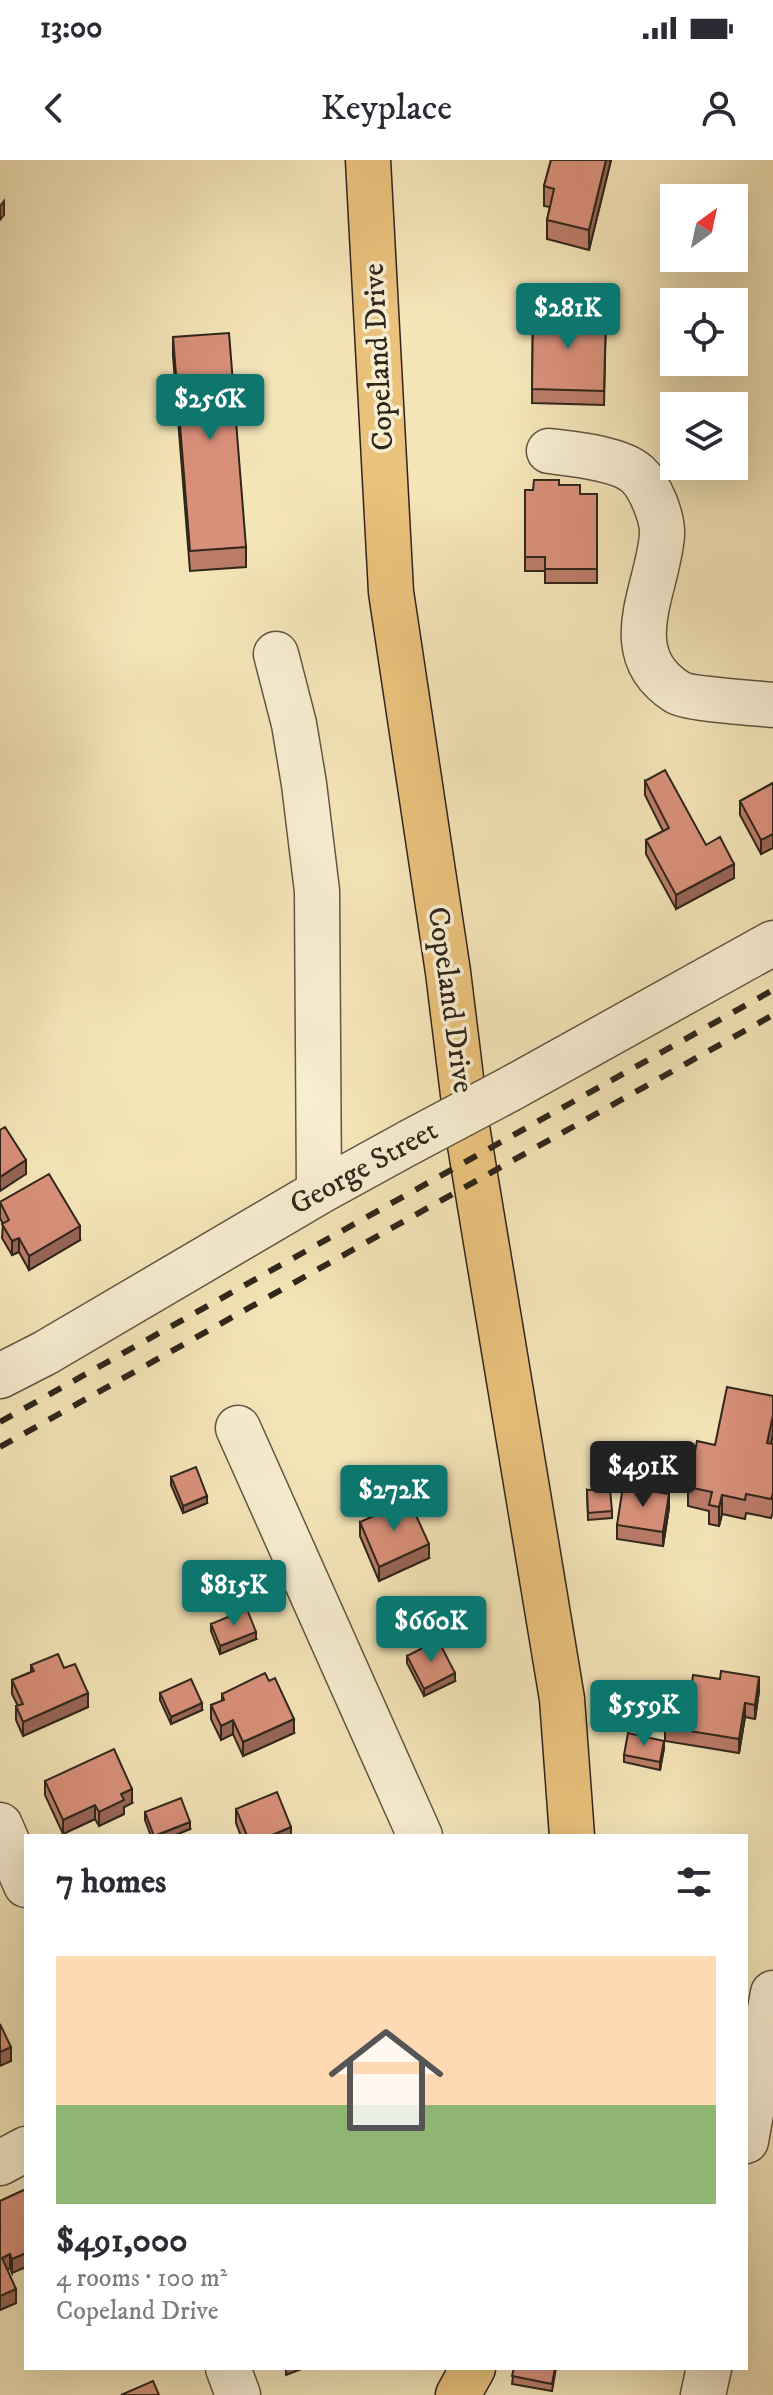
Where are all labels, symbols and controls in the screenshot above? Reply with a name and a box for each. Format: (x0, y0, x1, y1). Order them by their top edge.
text: 13:00 (40, 10, 102, 47)
icon: back (32, 86, 76, 130)
text: Keyplace (321, 86, 452, 131)
icon: person (697, 86, 741, 130)
north arrow (660, 184, 748, 272)
map controls (660, 184, 748, 480)
street label: Copeland Drive (356, 262, 402, 452)
pin: $281K (512, 283, 624, 351)
button: locate (660, 288, 748, 376)
text: $281K (534, 292, 602, 325)
pin: $256K (154, 374, 266, 442)
text: $256K (174, 383, 246, 416)
button: layers (660, 392, 748, 480)
street label: Copeland Drive (419, 905, 481, 1095)
street label: George Street (284, 1112, 444, 1224)
pin: $491K (587, 1441, 699, 1509)
text: $491K (608, 1450, 678, 1483)
pin: $272K (338, 1465, 450, 1533)
text: $272K (358, 1474, 430, 1507)
pin: $815K (178, 1560, 290, 1628)
text: $815K (200, 1569, 268, 1602)
pin: $660K (375, 1596, 487, 1664)
text: $660K (394, 1605, 468, 1638)
pin: $559K (588, 1680, 700, 1748)
text: $559K (608, 1689, 680, 1722)
icon: filters (672, 1860, 716, 1904)
text: 7 homes (56, 1861, 166, 1903)
icon: home (314, 2008, 458, 2152)
text: $491,000 (56, 2220, 187, 2262)
text: 4 rooms · 100 m² (56, 2262, 227, 2295)
text: Copeland Drive (56, 2295, 219, 2328)

